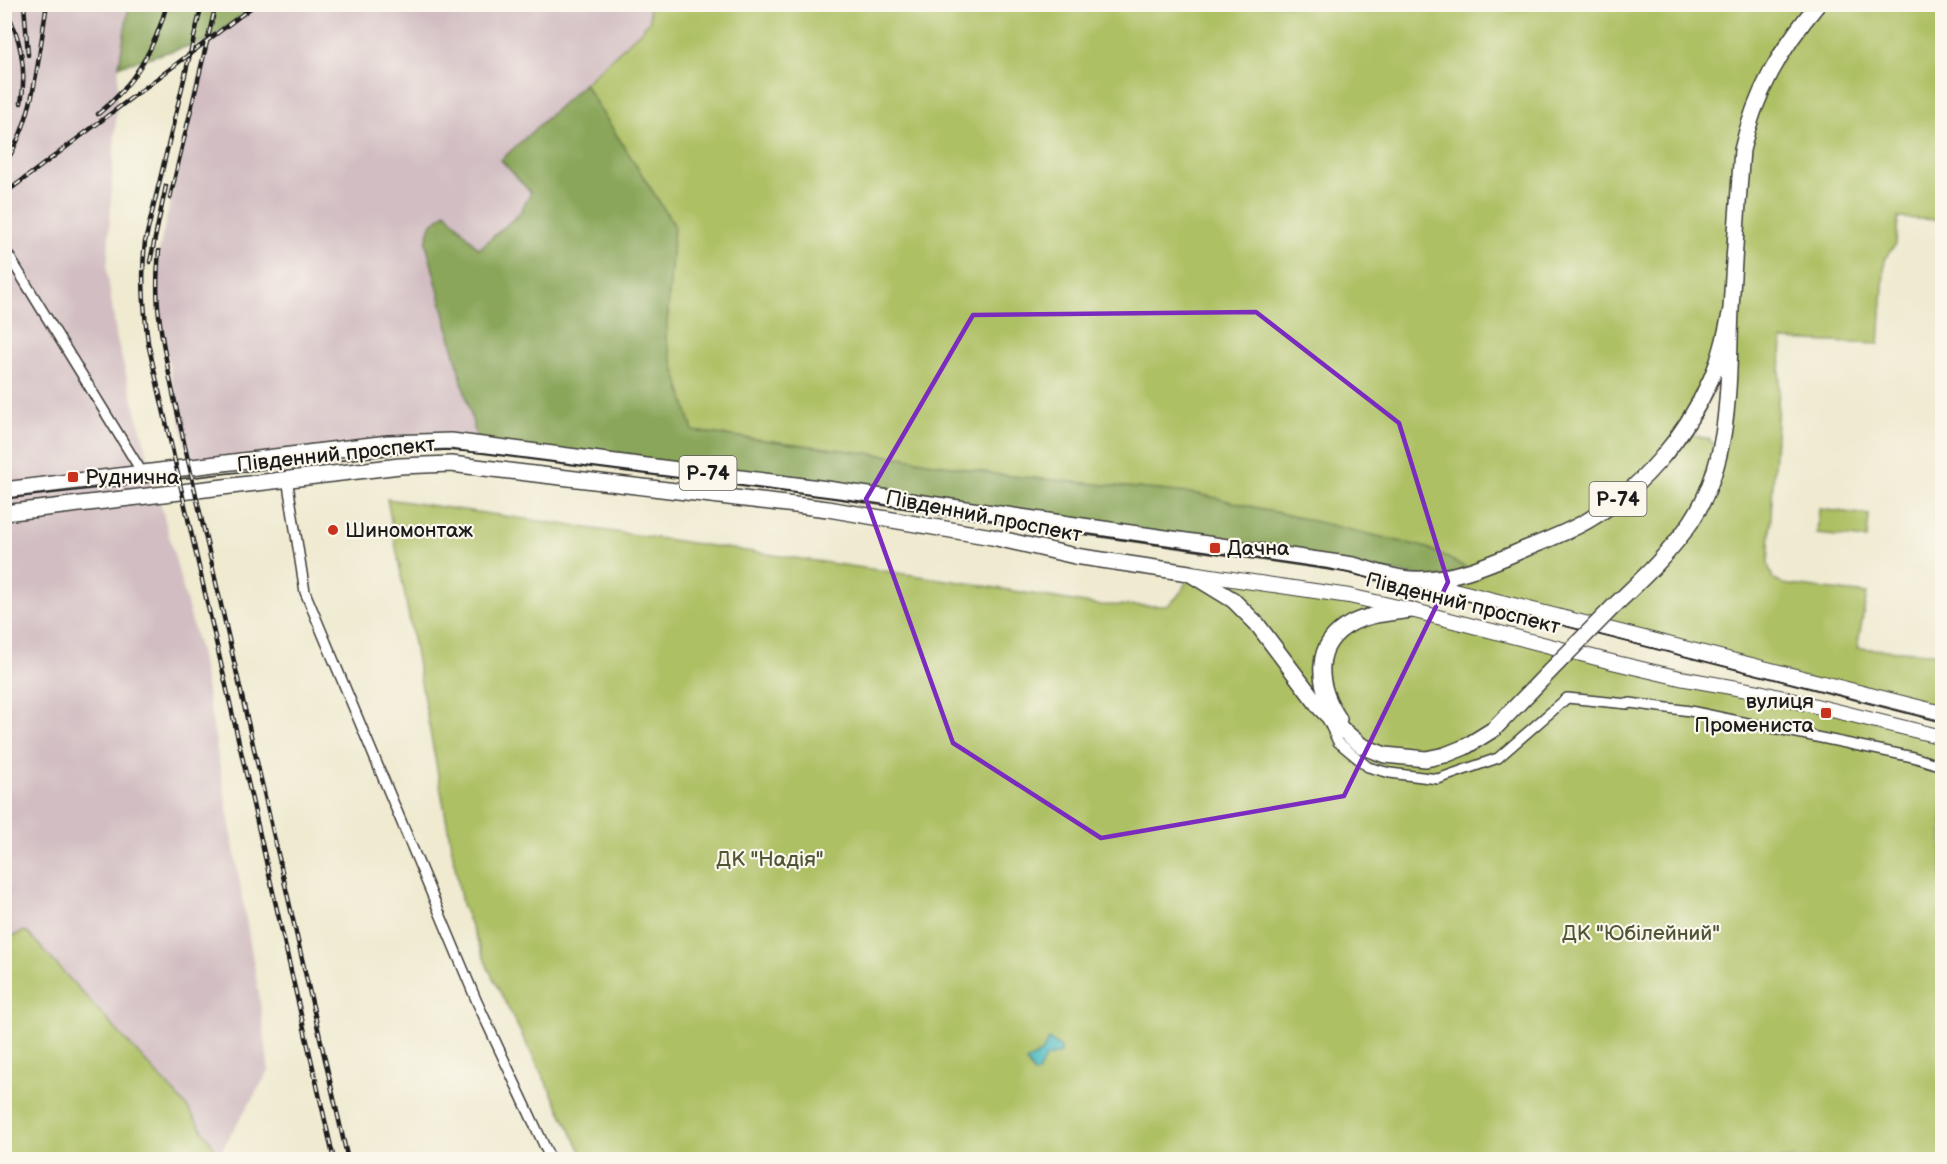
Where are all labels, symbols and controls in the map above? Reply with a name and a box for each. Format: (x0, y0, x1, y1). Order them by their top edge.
street label: Південний проспект (236, 432, 437, 477)
road number: Р-74 (680, 456, 736, 490)
place label: Руднична (85, 465, 180, 490)
marker: Руднична (66, 470, 80, 484)
road number: Р-74 (1590, 482, 1646, 516)
street label: Південний проспект (884, 485, 1084, 548)
place label: Шиномонтаж (345, 518, 473, 543)
marker: Шиномонтаж (326, 523, 340, 537)
place label: Дачна (1227, 536, 1290, 561)
marker: Дачна (1208, 541, 1222, 555)
street label: Південний проспект (1363, 567, 1563, 640)
place label: вулиця Промениста (1694, 689, 1815, 738)
marker: вулиця Промениста (1819, 706, 1833, 720)
park label: ДК "Надія" (716, 847, 824, 872)
park label: ДК "Юбілейний" (1562, 921, 1720, 946)

